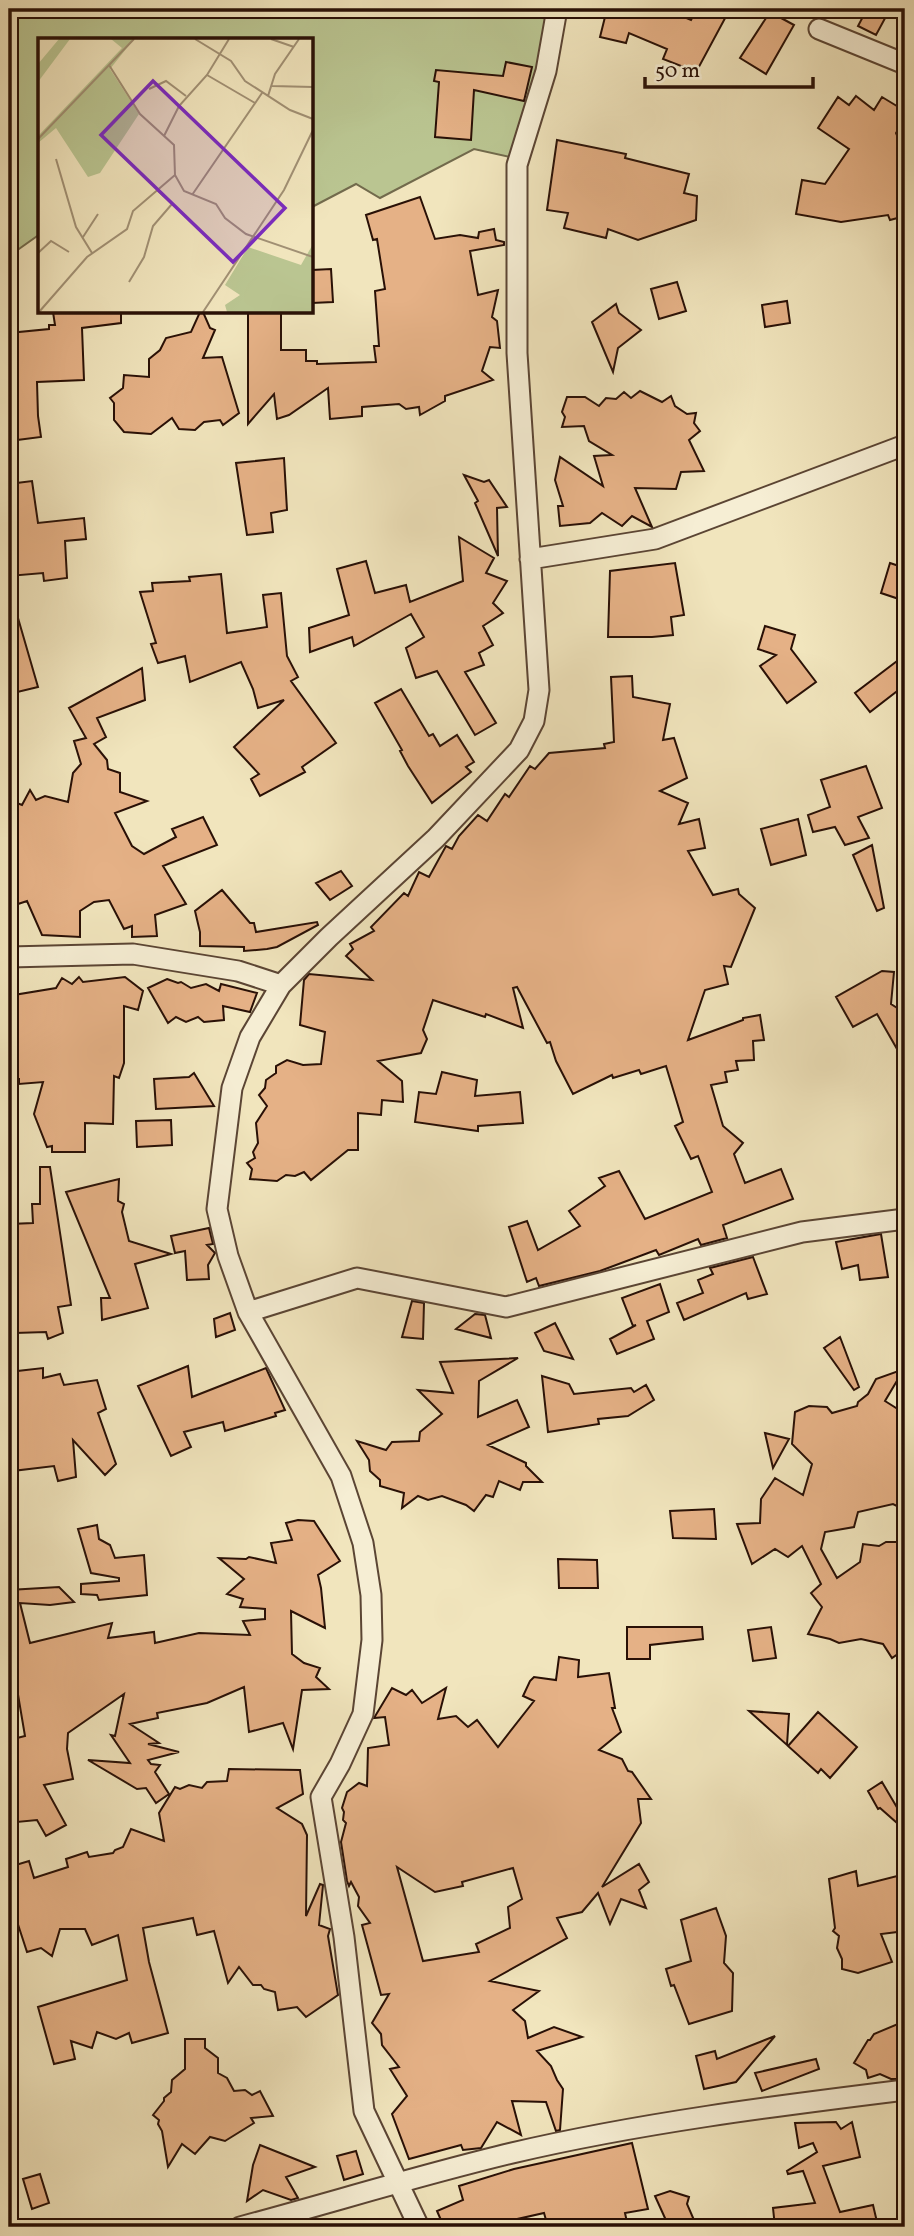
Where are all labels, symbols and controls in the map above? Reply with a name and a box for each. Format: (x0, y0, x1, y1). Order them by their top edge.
inset map (38, 38, 313, 313)
scale bar (645, 46, 813, 90)
text: 50 m (655, 57, 700, 86)

